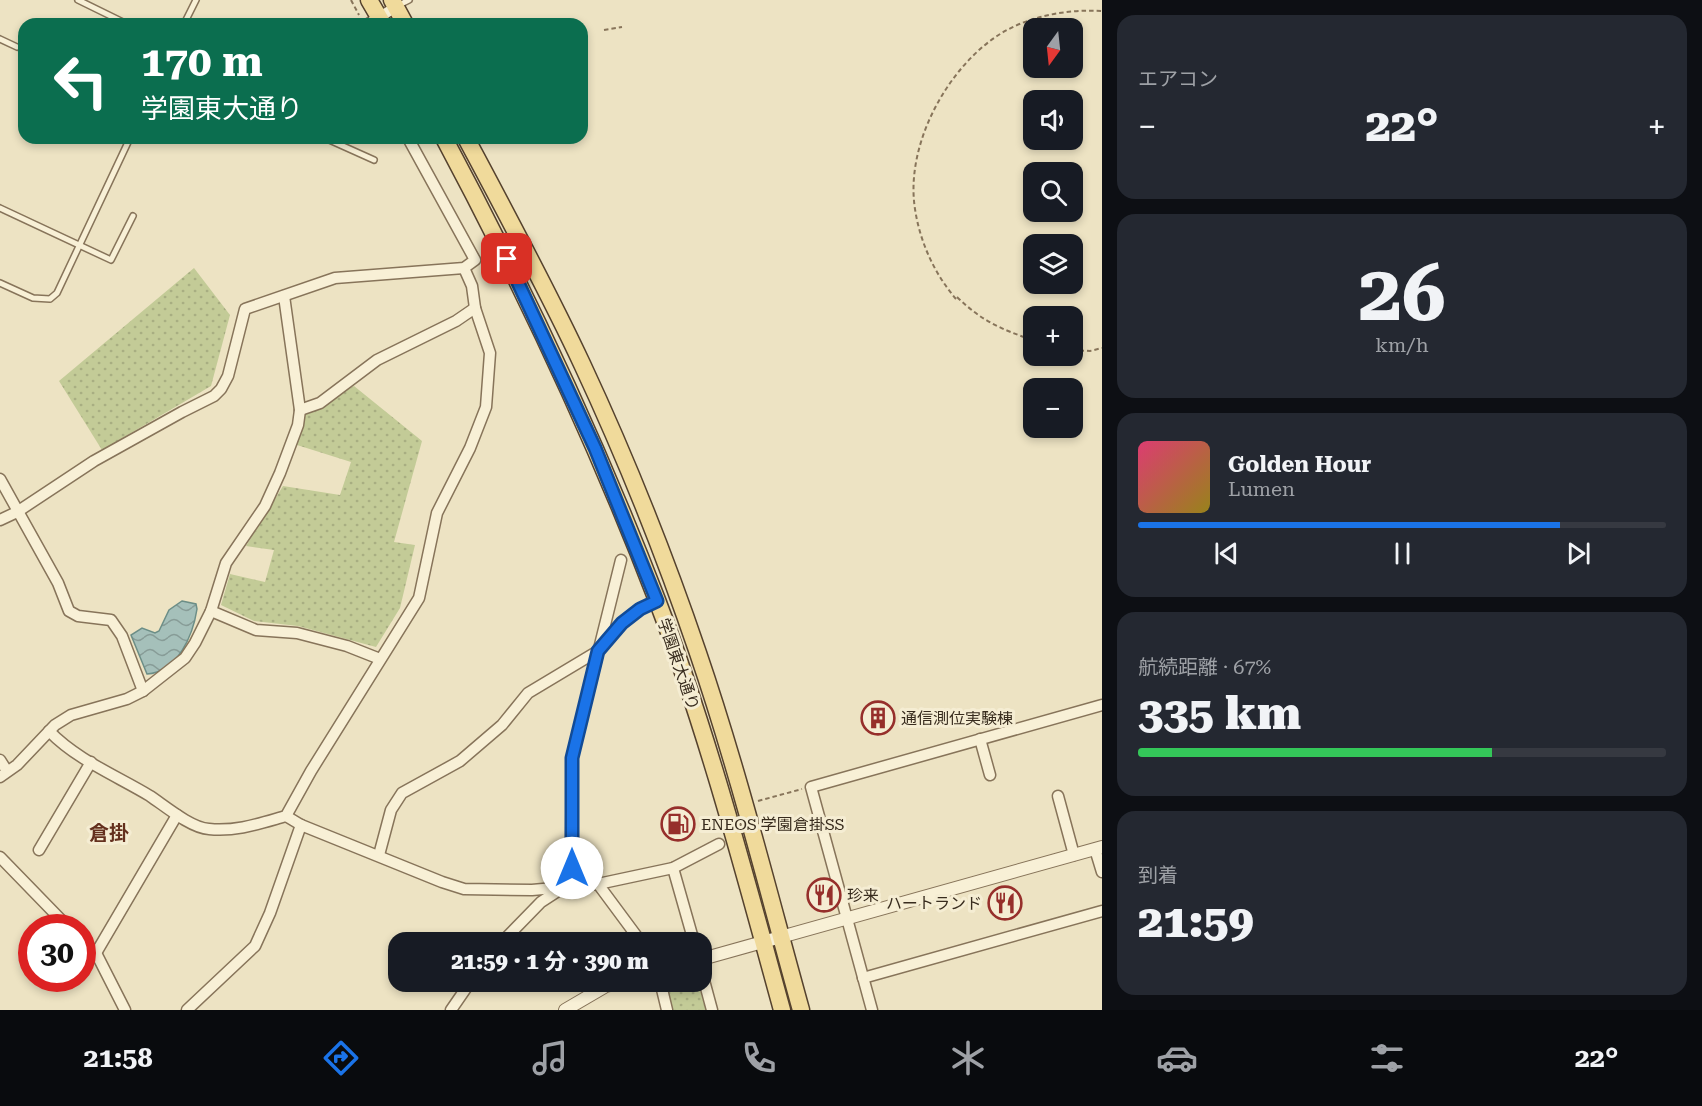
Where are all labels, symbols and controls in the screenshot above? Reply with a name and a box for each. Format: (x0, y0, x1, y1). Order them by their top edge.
north arrow (1023, 18, 1083, 78)
map controls (1023, 18, 1083, 438)
text: 170 m (141, 37, 263, 86)
icon: left (42, 42, 120, 120)
text: エアコン (1138, 67, 1218, 91)
button: sound (1023, 90, 1083, 150)
text: 学園東大通り (141, 93, 303, 125)
text: 22° (1366, 99, 1439, 152)
text: − (1138, 107, 1156, 146)
text: + (1648, 107, 1666, 146)
button: search (1023, 162, 1083, 222)
pin (481, 233, 532, 284)
button: layers (1023, 234, 1083, 294)
icon: arrive (490, 242, 523, 275)
text: 26 (1358, 248, 1446, 339)
button: + (1023, 306, 1083, 366)
text: km/h (1375, 333, 1429, 357)
button: − (1023, 378, 1083, 438)
text: Golden Hour (1228, 452, 1371, 477)
text: Lumen (1228, 477, 1295, 501)
icon: previous (1210, 537, 1243, 570)
icon: pause (1386, 537, 1419, 570)
icon: next (1562, 537, 1595, 570)
street label: 学園東大通り (654, 616, 703, 713)
text: 航続距離 · 67% (1138, 655, 1271, 679)
text: 335 km (1138, 687, 1301, 740)
building icon: 通信測位実験棟 (860, 700, 896, 736)
place label: 通信測位実験棟 (901, 709, 1013, 728)
fuel station icon: ENEOS 学園倉掛SS (660, 806, 696, 842)
place label: ENEOS 学園倉掛SS (701, 815, 845, 834)
district label: 倉掛 (89, 821, 129, 845)
position arrow (540, 836, 604, 900)
text: 到着 (1138, 863, 1178, 887)
restaurant icon: 珍来 (806, 877, 842, 913)
restaurant icon: ハートランド (987, 885, 1023, 921)
place label: 珍来 (847, 886, 879, 905)
place label: ハートランド (886, 894, 982, 913)
text: 21:59 (1138, 895, 1254, 948)
speed limit sign: 30 (18, 914, 96, 992)
text: 21:59 · 1 分 · 390 m (451, 949, 649, 974)
icon: directions (320, 1037, 362, 1079)
icon: music (529, 1037, 571, 1079)
icon: phone (738, 1037, 780, 1079)
icon: climate (947, 1037, 989, 1079)
icon: car (1156, 1037, 1198, 1079)
icon: filters (1366, 1037, 1408, 1079)
text: 21:58 (84, 1042, 153, 1074)
text: 22° (1575, 1042, 1618, 1074)

